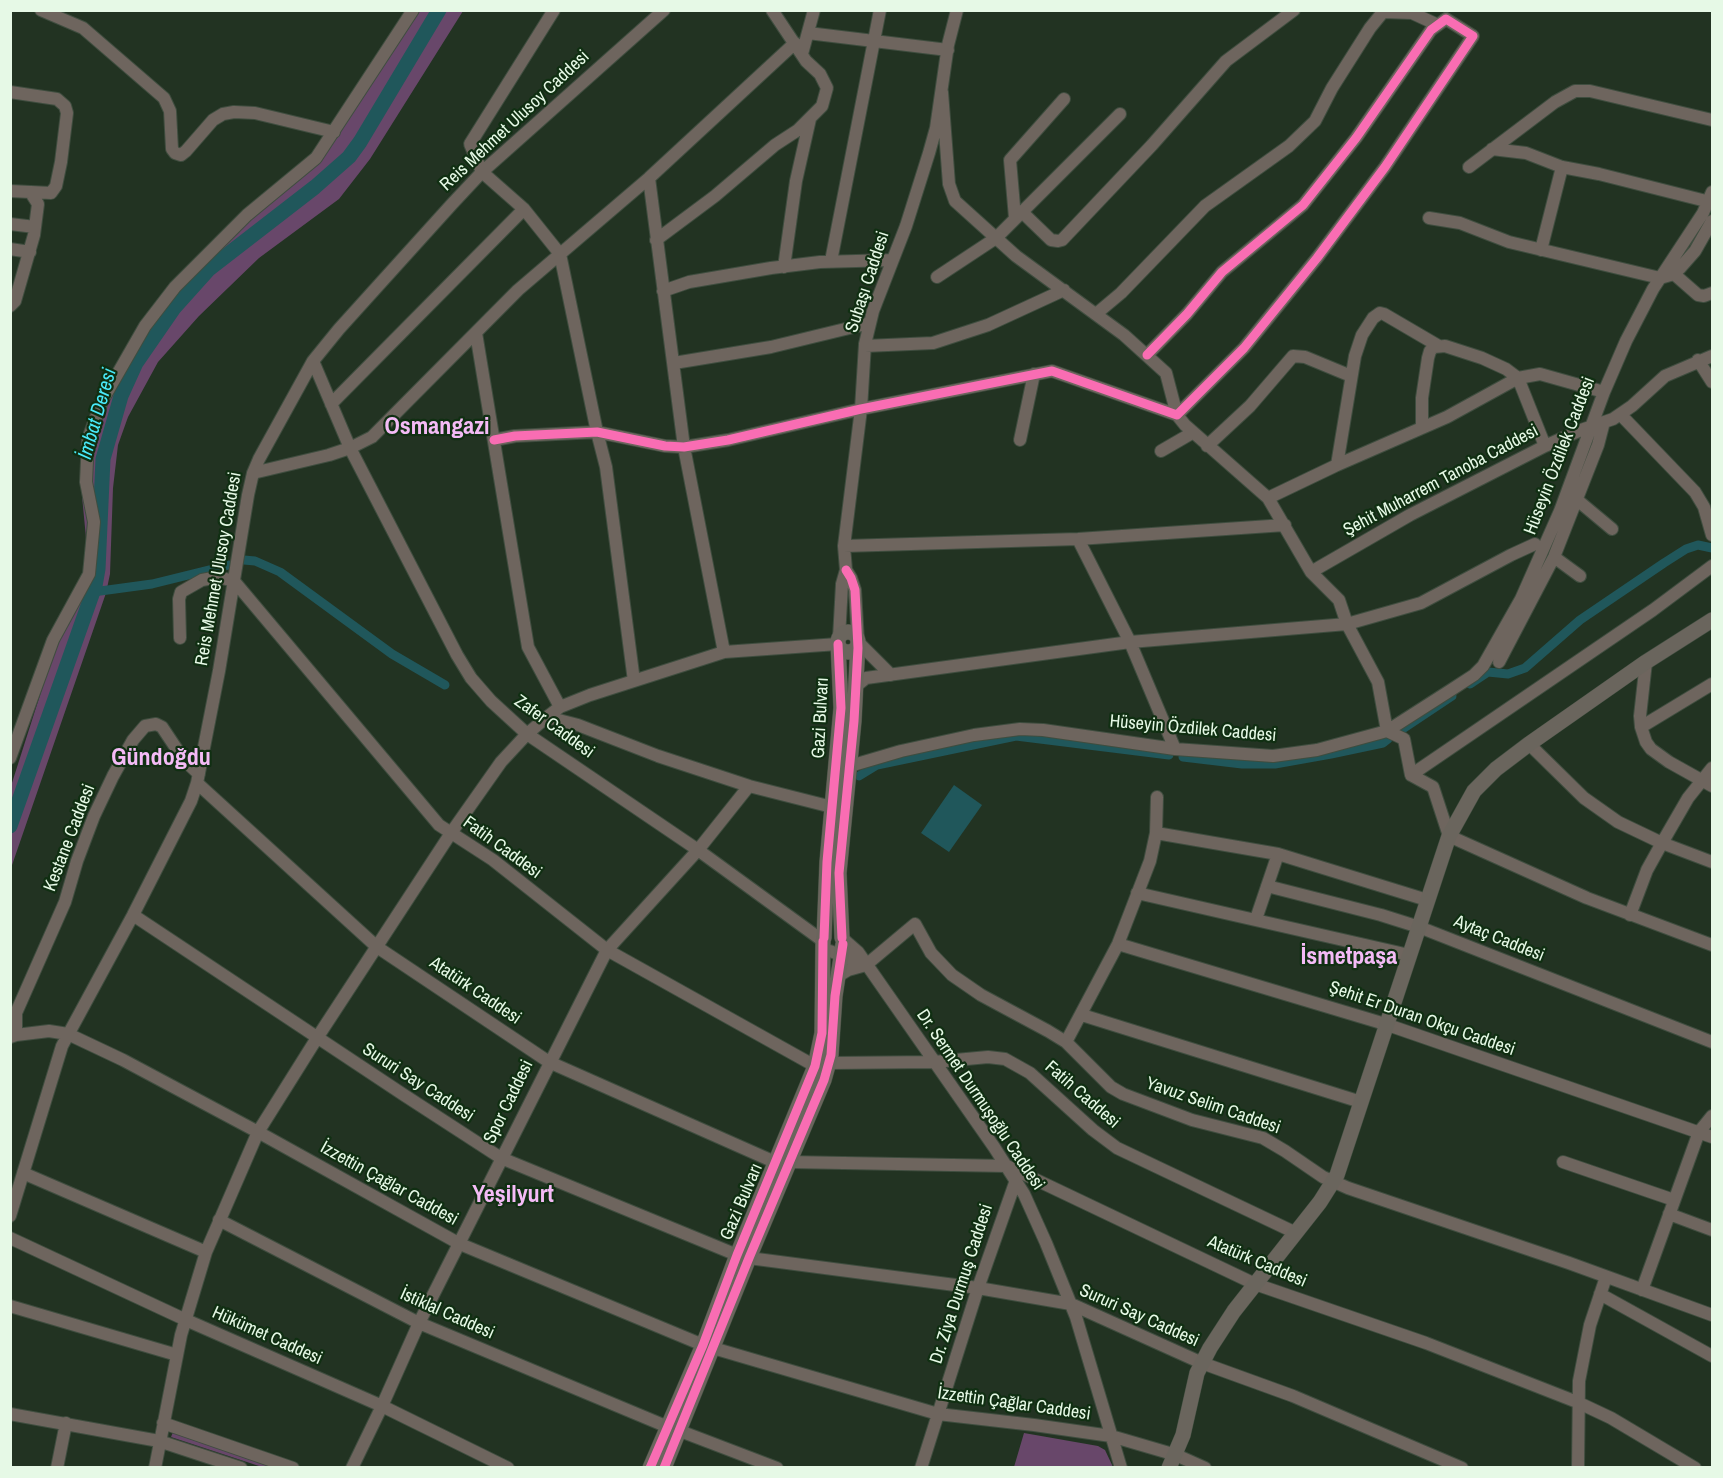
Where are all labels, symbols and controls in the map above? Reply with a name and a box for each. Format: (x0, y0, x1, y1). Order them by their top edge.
street label: Reis Mehmet Ulusoy Caddesi (436, 46, 594, 196)
street label: Subaşı Caddesi (842, 229, 894, 335)
water label: İmbat Deresi (74, 366, 122, 462)
street label: Hüseyin Özdilek Caddesi (1520, 374, 1600, 538)
district label: Osmangazi (385, 414, 489, 442)
street label: Şehit Muharrem Tanoba Caddesi (1340, 420, 1542, 542)
street label: Reis Mehmet Ulusoy Caddesi (191, 471, 247, 667)
street label: Gazi Bulvarı (808, 677, 834, 759)
street label: Zafer Caddesi (510, 691, 598, 763)
street label: Hüseyin Özdilek Caddesi (1109, 711, 1277, 747)
district label: Gündoğdu (111, 745, 211, 773)
street label: Kestane Caddesi (40, 781, 100, 895)
street label: Fatih Caddesi (458, 812, 546, 884)
street label: Aytaç Caddesi (1451, 911, 1547, 967)
district label: İsmetpaşa (1301, 944, 1397, 972)
street label: Atatürk Caddesi (425, 952, 525, 1030)
street label: Şehit Er Duran Okçu Caddesi (1326, 977, 1518, 1061)
street label: Dr. Sermet Durmuşoğlu Caddesi (911, 1006, 1049, 1194)
street label: Sururi Say Caddesi (358, 1039, 478, 1127)
street label: Spor Caddesi (480, 1057, 538, 1147)
street label: Fatih Caddesi (1040, 1057, 1124, 1133)
street label: Yavuz Selim Caddesi (1143, 1073, 1283, 1139)
street label: İzzettin Çağlar Caddesi (316, 1137, 462, 1231)
street label: Gazi Bulvarı (716, 1160, 768, 1244)
district label: Yeşilyurt (472, 1182, 554, 1210)
street label: Dr. Ziya Durmuş Caddesi (926, 1201, 998, 1367)
street label: Atatürk Caddesi (1204, 1231, 1310, 1293)
street label: Sururi Say Caddesi (1076, 1280, 1202, 1352)
street label: İstiklal Caddesi (397, 1284, 497, 1344)
street label: Hükümet Caddesi (209, 1302, 325, 1370)
street label: İzzettin Çağlar Caddesi (936, 1383, 1092, 1425)

